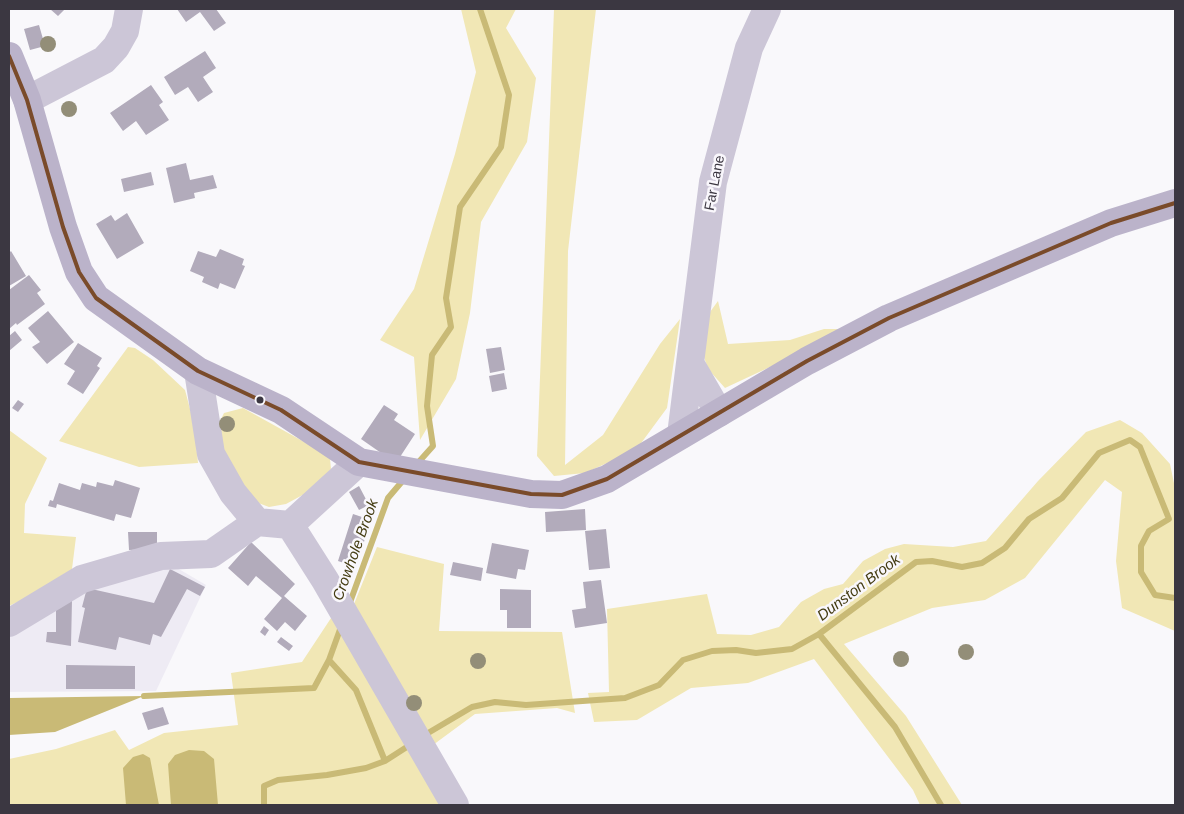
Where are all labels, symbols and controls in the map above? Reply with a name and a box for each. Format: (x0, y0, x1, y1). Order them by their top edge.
street label: Far Lane (701, 154, 729, 212)
unlabelled marker (255, 395, 265, 405)
water label: Crowhole Brook (329, 497, 383, 603)
water label: Dunston Brook (814, 551, 904, 625)

